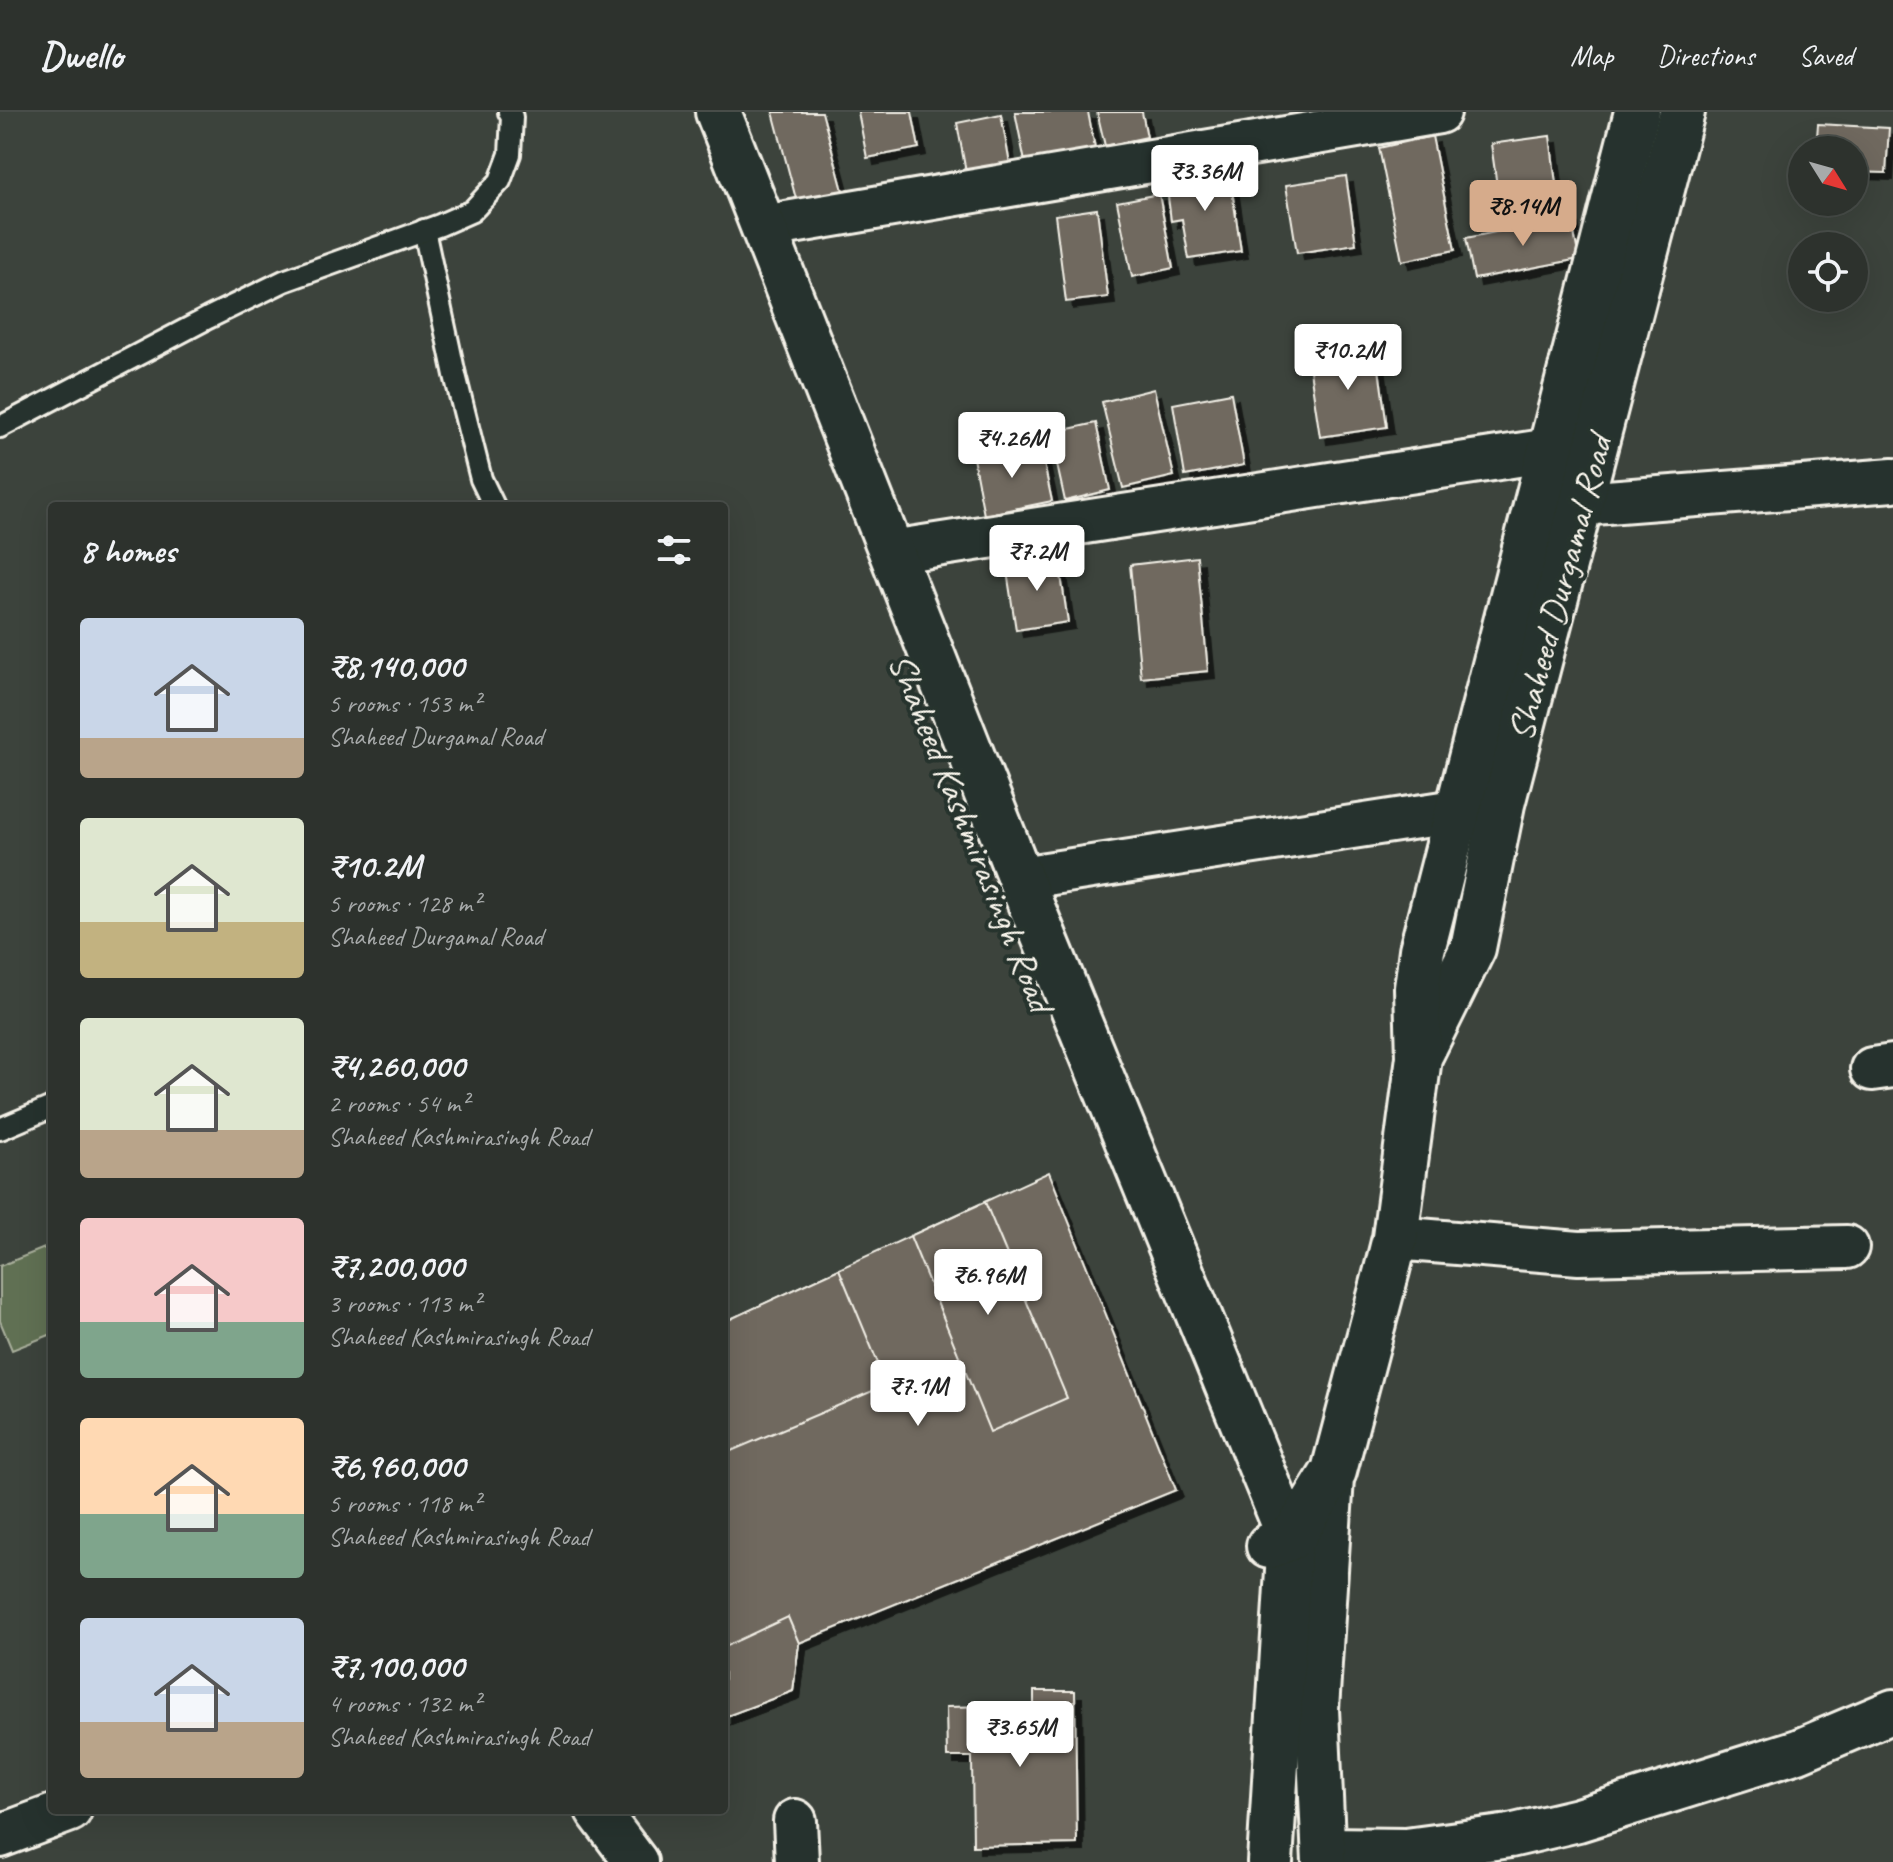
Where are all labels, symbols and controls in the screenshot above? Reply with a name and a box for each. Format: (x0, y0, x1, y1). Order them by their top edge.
text: Dwello (40, 32, 123, 79)
text: Map (1570, 38, 1613, 73)
text: Directions (1657, 38, 1755, 73)
text: Saved (1799, 38, 1853, 73)
north arrow (1788, 136, 1868, 216)
map controls (1788, 136, 1868, 312)
pin: ₹3.36M (1140, 145, 1270, 213)
text: ₹3.36M (1169, 154, 1241, 187)
pin: ₹8.14M (1458, 180, 1588, 248)
text: ₹8.14M (1488, 189, 1558, 222)
button: locate (1788, 232, 1868, 312)
pin: ₹10.2M (1283, 324, 1413, 392)
text: ₹10.2M (1313, 333, 1383, 366)
pin: ₹4.26M (947, 412, 1077, 480)
text: ₹4.26M (976, 421, 1048, 454)
street label: Shaheed Durgamal Road (1496, 424, 1624, 746)
pin: ₹7.2M (981, 525, 1093, 593)
icon: filters (652, 528, 696, 572)
text: 8 homes (80, 529, 176, 572)
text: ₹7.2M (1007, 534, 1067, 567)
text: ₹8,140,000 (328, 644, 464, 687)
street label: Shaheed Kashmirasingh Road (879, 646, 1067, 1023)
icon: home (144, 650, 240, 746)
text: 5 rooms · 153 m² (328, 687, 480, 720)
text: Shaheed Durgamal Road (328, 720, 543, 753)
text: ₹10.2M (328, 844, 421, 887)
icon: home (144, 850, 240, 946)
text: 5 rooms · 128 m² (328, 887, 480, 920)
text: Shaheed Durgamal Road (328, 920, 543, 953)
text: ₹4,260,000 (328, 1044, 465, 1087)
icon: home (144, 1050, 240, 1146)
text: 2 rooms · 54 m² (328, 1087, 469, 1120)
text: Shaheed Kashmirasingh Road (328, 1120, 590, 1153)
text: ₹7,200,000 (328, 1244, 464, 1287)
pin: ₹6.96M (923, 1249, 1053, 1317)
icon: home (144, 1250, 240, 1346)
text: ₹6.96M (952, 1258, 1024, 1291)
text: 3 rooms · 113 m² (328, 1287, 480, 1320)
text: Shaheed Kashmirasingh Road (328, 1320, 590, 1353)
pin: ₹7.1M (862, 1360, 974, 1428)
text: ₹7.1M (888, 1369, 948, 1402)
text: ₹6,960,000 (328, 1444, 465, 1487)
icon: home (144, 1450, 240, 1546)
text: 5 rooms · 118 m² (328, 1487, 480, 1520)
text: Shaheed Kashmirasingh Road (328, 1520, 590, 1553)
text: ₹7,100,000 (328, 1644, 464, 1687)
icon: home (144, 1650, 240, 1746)
text: 4 rooms · 132 m² (328, 1687, 480, 1720)
pin: ₹3.65M (955, 1701, 1085, 1769)
text: ₹3.65M (984, 1710, 1056, 1743)
text: Shaheed Kashmirasingh Road (328, 1720, 590, 1753)

